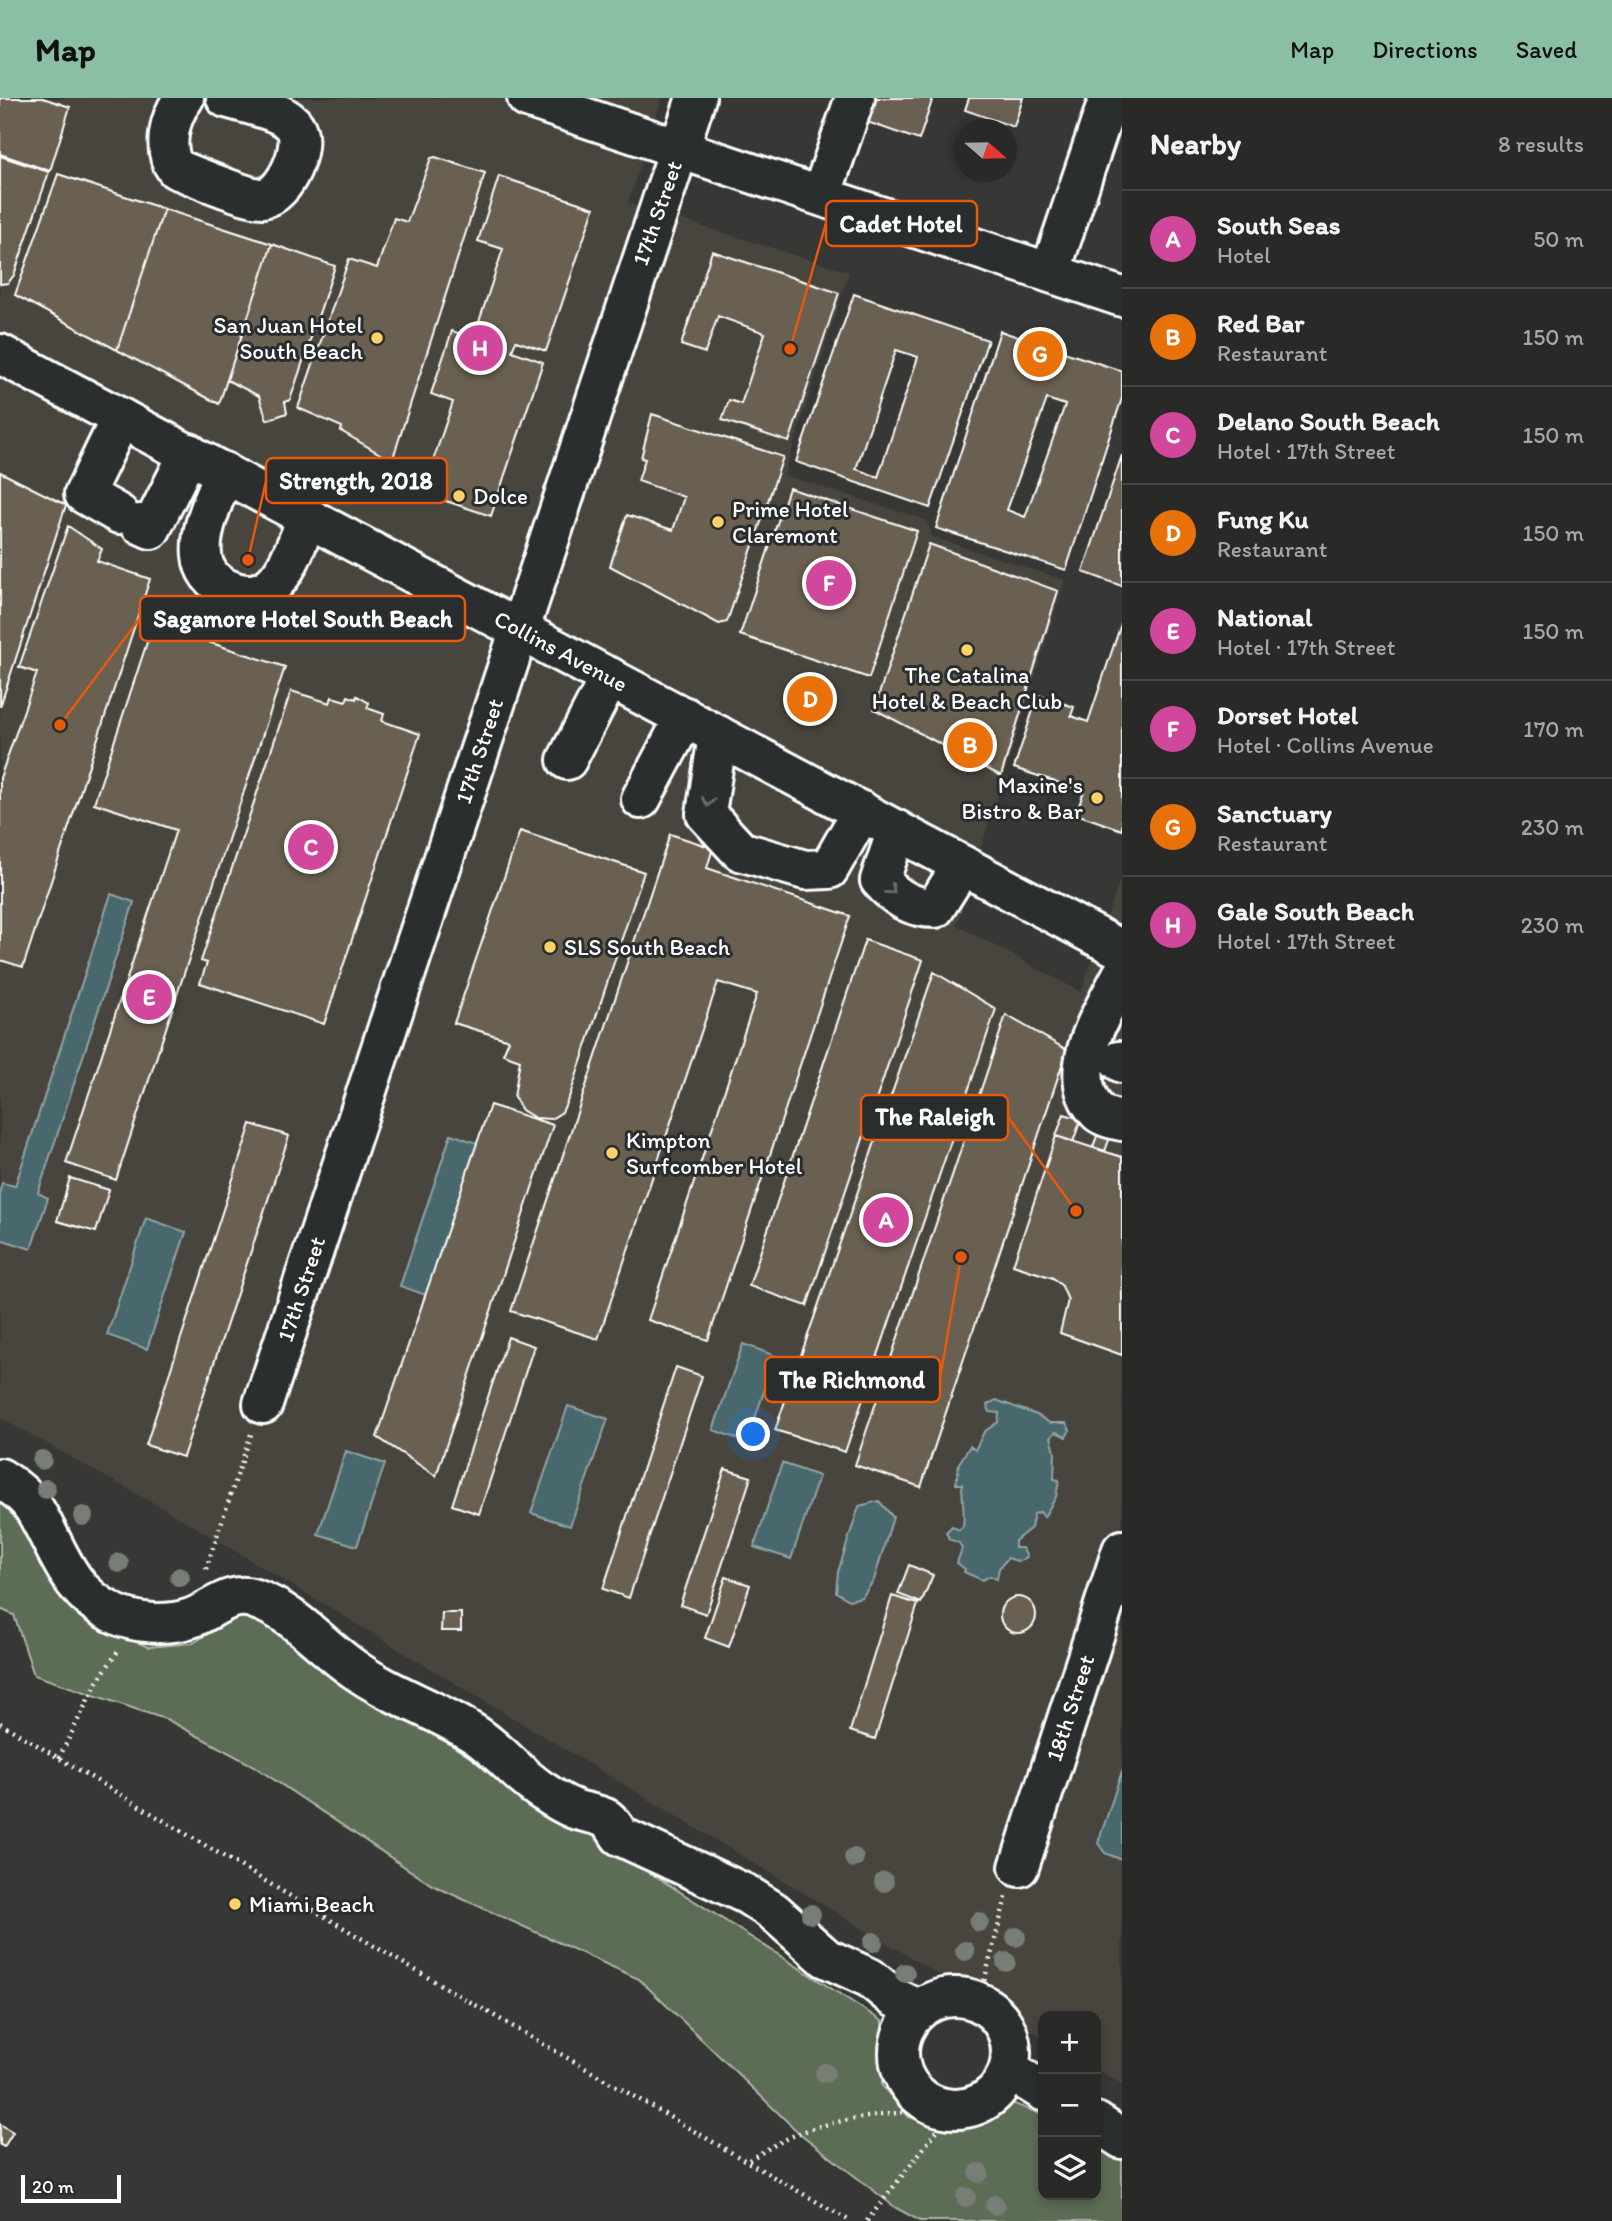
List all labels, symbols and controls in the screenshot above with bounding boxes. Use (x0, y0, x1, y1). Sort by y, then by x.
text: Map (35, 30, 96, 69)
text: Map (1290, 35, 1334, 64)
text: Directions (1372, 35, 1478, 64)
text: Saved (1516, 35, 1577, 64)
north arrow (954, 119, 1017, 182)
text: Nearby (1150, 125, 1241, 162)
text: 8 results (1498, 130, 1584, 158)
street label: 17th Street (626, 157, 688, 269)
callout: Cadet Hotel (826, 201, 977, 246)
text: Cadet Hotel (839, 209, 963, 238)
text: South Seas (1217, 209, 1340, 241)
text: A (1166, 225, 1180, 253)
text: 50 m (1533, 225, 1584, 253)
text: Hotel (1217, 241, 1271, 269)
text: Red Bar (1217, 307, 1304, 339)
place label: San Juan Hotel South Beach (214, 311, 364, 365)
pin: H (457, 322, 503, 374)
text: B (1166, 323, 1180, 351)
text: 150 m (1523, 323, 1584, 351)
pin: G (1017, 328, 1063, 380)
marker: San Juan Hotel South Beach (369, 330, 385, 346)
text: Restaurant (1217, 339, 1327, 367)
text: Delano South Beach (1217, 405, 1440, 437)
text: C (1166, 421, 1180, 449)
text: 150 m (1523, 421, 1584, 449)
text: Hotel · 17th Street (1217, 437, 1395, 465)
callout: Strength, 2018 (266, 458, 447, 503)
text: Strength, 2018 (279, 466, 433, 496)
place label: Dolce (473, 482, 528, 510)
marker: Dolce (451, 488, 467, 504)
place label: Prime Hotel Claremont (732, 495, 849, 549)
text: Fung Ku (1217, 503, 1309, 535)
marker: Prime Hotel Claremont (710, 514, 726, 530)
text: D (1165, 519, 1181, 547)
text: 150 m (1523, 519, 1584, 547)
text: Restaurant (1217, 535, 1327, 563)
pin: F (806, 557, 852, 609)
callout: Sagamore Hotel South Beach (140, 596, 465, 641)
text: National (1217, 601, 1312, 633)
text: Sagamore Hotel South Beach (153, 604, 453, 634)
street label: Collins Avenue (490, 604, 632, 698)
text: E (1167, 617, 1179, 645)
text: 150 m (1523, 617, 1584, 645)
text: Hotel · 17th Street (1217, 633, 1395, 661)
marker: The Catalina Hotel & Beach Club (959, 642, 975, 658)
place label: The Catalina Hotel & Beach Club (872, 661, 1062, 715)
pin: D (787, 673, 833, 725)
street label: 17th Street (449, 695, 509, 807)
text: Dorset Hotel (1217, 699, 1358, 731)
text: F (1167, 715, 1179, 743)
text: 170 m (1523, 715, 1584, 743)
pin: B (947, 719, 993, 771)
text: Hotel · Collins Avenue (1217, 731, 1434, 759)
place label: Maxine's Bistro & Bar (961, 771, 1083, 825)
marker: Maxine's Bistro & Bar (1089, 790, 1105, 806)
one-way arrow (700, 796, 715, 808)
text: Sanctuary (1217, 797, 1332, 829)
text: G (1165, 813, 1181, 841)
text: 230 m (1521, 813, 1584, 841)
pin: C (288, 821, 334, 873)
text: Restaurant (1217, 829, 1327, 857)
one-way arrow (883, 882, 896, 894)
text: Gale South Beach (1217, 895, 1414, 927)
text: H (1165, 911, 1181, 939)
text: 230 m (1521, 911, 1584, 939)
text: Hotel · 17th Street (1217, 927, 1395, 955)
place label: SLS South Beach (564, 933, 731, 961)
marker: SLS South Beach (542, 939, 558, 955)
pin: E (126, 971, 172, 1023)
callout: The Raleigh (861, 1095, 1008, 1140)
text: The Raleigh (874, 1102, 996, 1132)
place label: Kimpton Surfcomber Hotel (626, 1126, 803, 1180)
marker: Kimpton Surfcomber Hotel (604, 1145, 620, 1161)
pin: A (863, 1194, 909, 1246)
street label: 17th Street (271, 1233, 331, 1345)
callout: The Richmond (765, 1357, 940, 1402)
text: The Richmond (778, 1365, 926, 1394)
your location (736, 1417, 770, 1451)
street label: 18th Street (1040, 1651, 1100, 1765)
place label: Miami Beach (249, 1890, 374, 1918)
marker: Miami Beach (227, 1896, 243, 1912)
map controls (1038, 2011, 1101, 2200)
button: + (1038, 2011, 1101, 2074)
button: − (1038, 2074, 1101, 2137)
button: layers (1038, 2137, 1101, 2200)
scale bar (21, 2172, 121, 2204)
text: 20 m (32, 2175, 74, 2198)

